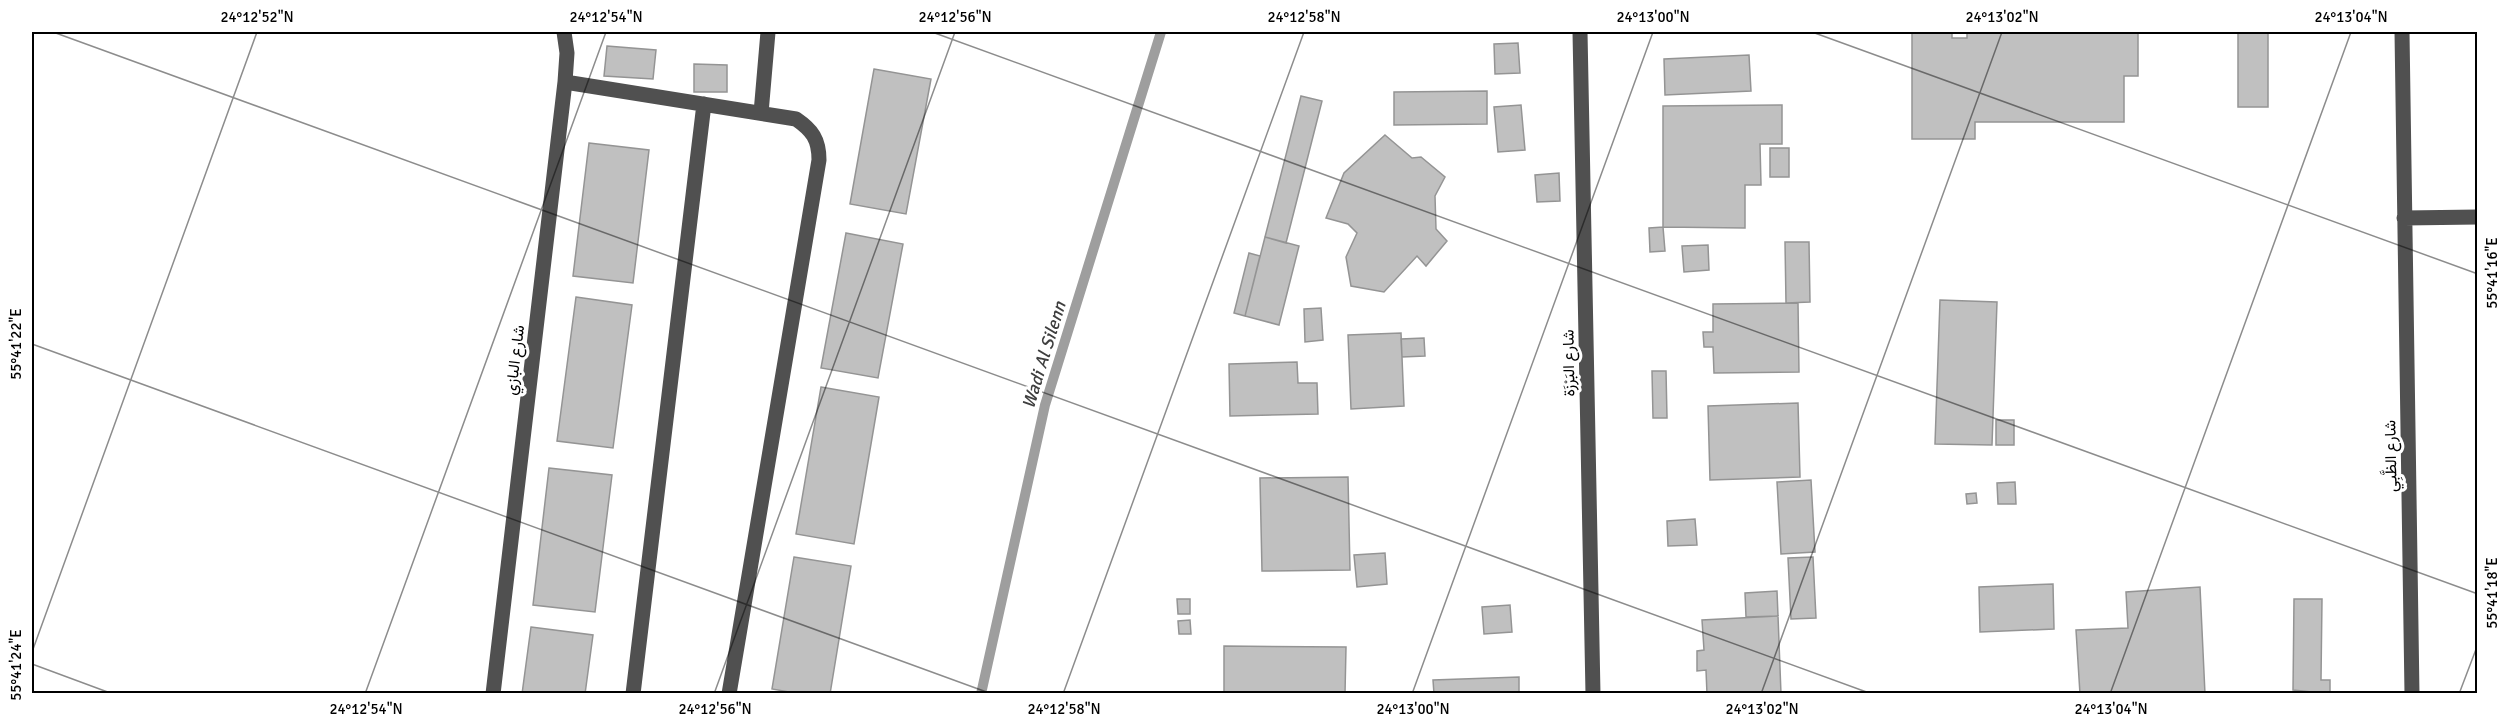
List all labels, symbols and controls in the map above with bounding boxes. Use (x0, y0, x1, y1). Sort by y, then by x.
text: 24°12'52"N (220, 8, 294, 26)
text: 24°12'54"N (569, 8, 643, 26)
text: 24°12'56"N (918, 8, 992, 26)
text: 24°12'58"N (1267, 8, 1341, 26)
text: 24°13'00"N (1616, 8, 1690, 26)
text: 24°13'02"N (1965, 8, 2039, 26)
text: 24°13'04"N (2314, 8, 2388, 26)
text: 55°41'16"E (2483, 237, 2501, 309)
water label: Wadi Al Silenn (1017, 298, 1071, 411)
text: 55°41'22"E (7, 308, 25, 380)
street label: شارع البازي (501, 324, 532, 397)
street label: شارع البَرْزَة (1558, 329, 1581, 397)
street label: شارع الظَّبِي (2378, 420, 2405, 492)
text: 55°41'18"E (2483, 557, 2501, 629)
text: 55°41'24"E (7, 629, 25, 701)
text: 24°12'54"N (329, 700, 403, 718)
text: 24°12'56"N (678, 700, 752, 718)
text: 24°12'58"N (1027, 700, 1101, 718)
text: 24°13'00"N (1376, 700, 1450, 718)
text: 24°13'02"N (1725, 700, 1799, 718)
text: 24°13'04"N (2074, 700, 2148, 718)

